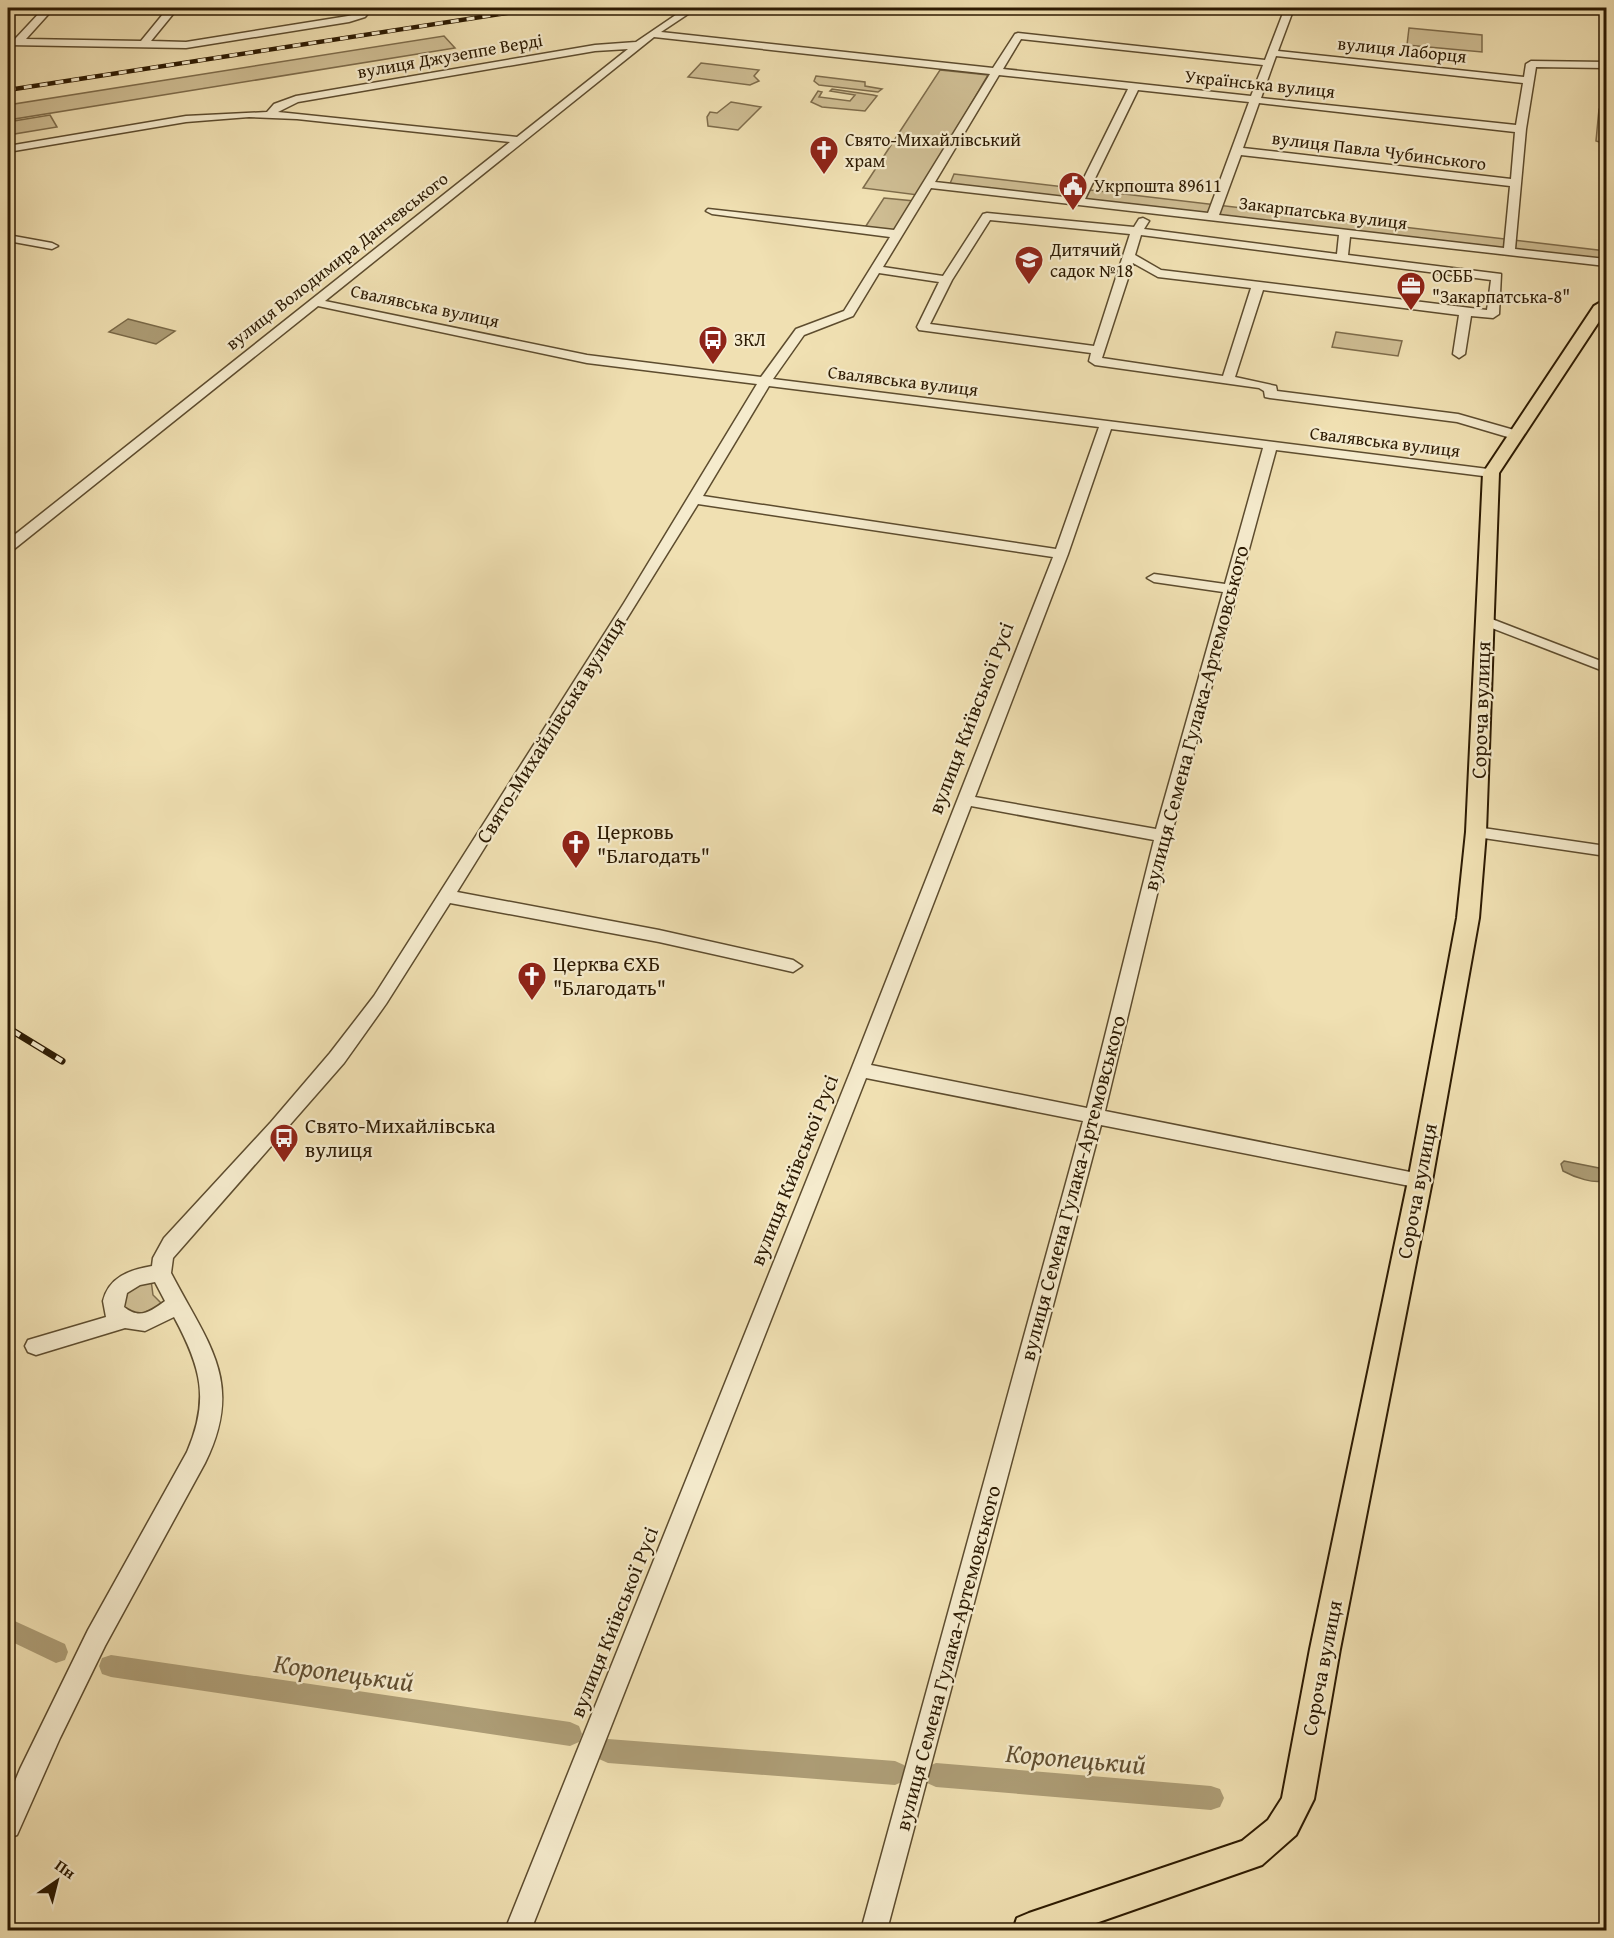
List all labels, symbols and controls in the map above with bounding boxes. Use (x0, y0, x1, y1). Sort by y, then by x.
street label: вулиця Джузеппе Верді (355, 26, 545, 85)
street label: вулиця Лаборця (1336, 29, 1468, 70)
street label: Українська вулиця (1184, 62, 1337, 105)
street label: вулиця Павла Чубинського (1270, 124, 1488, 177)
place label: Свято-Михайлівський храм (845, 126, 1021, 174)
church icon: Свято-Михайлівський храм (808, 134, 840, 176)
street label: вулиця Володимира Данчевського (220, 165, 454, 356)
public building icon: Укрпошта 89611 (1057, 170, 1089, 212)
place label: Укрпошта 89611 (1094, 172, 1222, 199)
street label: Закарпатська вулиця (1237, 189, 1409, 236)
place label: Дитячий садок №18 (1049, 236, 1133, 284)
school or university icon: Дитячий садок №18 (1013, 244, 1045, 286)
place label: ОСББ "Закарпатська-8" (1432, 262, 1570, 310)
office icon: ОСББ "Закарпатська-8" (1395, 270, 1427, 312)
street label: Свалявська вулиця (348, 277, 502, 334)
bus stop icon: ЗКЛ (697, 324, 729, 366)
place label: ЗКЛ (734, 326, 766, 353)
street label: Свалявська вулиця (826, 358, 980, 403)
street label: Свалявська вулиця (1308, 419, 1462, 464)
street label: вулиця Семена Гулака-Артемовського (1134, 542, 1257, 894)
street label: Свято-Михайлівська вулиця (468, 610, 633, 849)
street label: вулиця Київської Русі (920, 617, 1021, 818)
street label: Сороча вулиця (1463, 640, 1498, 779)
place label: Церковь "Благодать" (597, 816, 710, 871)
church icon: Церковь "Благодать" (560, 828, 592, 870)
place label: Церква ЄХБ "Благодать" (553, 948, 666, 1003)
church icon: Церква ЄХБ "Благодать" (516, 960, 548, 1002)
street label: вулиця Семена Гулака-Артемовського (1011, 1012, 1134, 1364)
street label: вулиця Київської Русі (741, 1070, 846, 1270)
place label: Свято-Михайлівська вулиця (305, 1110, 495, 1165)
street label: Сороча вулиця (1388, 1120, 1445, 1261)
bus stop icon: Свято-Михайлівська вулиця (268, 1122, 300, 1164)
street label: вулиця Семена Гулака-Артемовського (886, 1482, 1009, 1834)
street label: вулиця Київської Русі (561, 1522, 666, 1722)
street label: Сороча вулиця (1293, 1597, 1350, 1738)
water label: Коропецький (271, 1642, 417, 1702)
water label: Коропецький (1004, 1732, 1148, 1784)
north arrow (27, 1851, 87, 1911)
text: Пн (50, 1853, 81, 1885)

